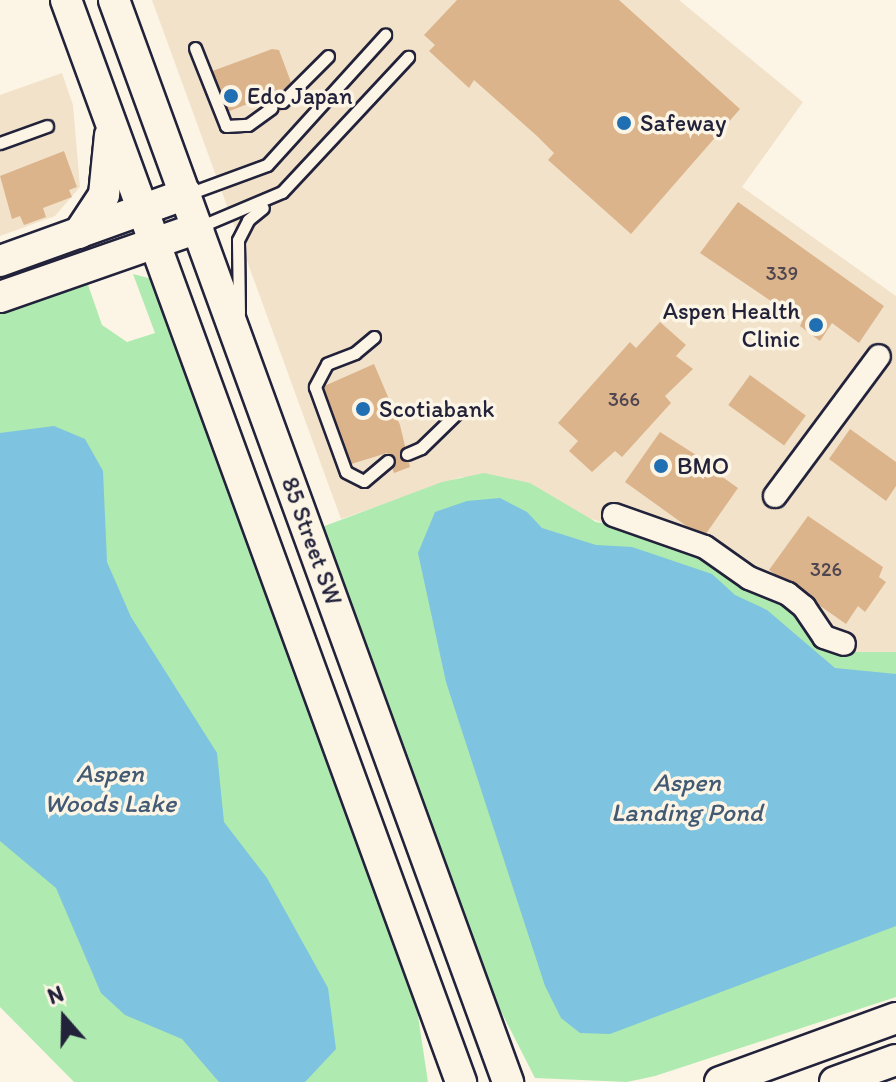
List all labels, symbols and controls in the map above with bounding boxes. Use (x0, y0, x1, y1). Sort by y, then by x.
place label: Edo Japan (247, 82, 352, 110)
marker: Edo Japan (222, 87, 240, 105)
place label: Safeway (640, 109, 726, 137)
marker: Safeway (615, 114, 633, 132)
house number: 339 (766, 261, 798, 285)
place label: Aspen Health Clinic (663, 297, 800, 353)
marker: Aspen Health Clinic (807, 316, 825, 334)
house number: 366 (608, 387, 640, 411)
place label: Scotiabank (379, 395, 494, 423)
marker: Scotiabank (354, 400, 372, 418)
place label: BMO (677, 452, 729, 480)
marker: BMO (652, 457, 670, 475)
street label: 85 Street SW (276, 473, 348, 609)
house number: 326 (810, 557, 842, 581)
water label: Aspen Woods Lake (44, 758, 176, 820)
water label: Aspen Landing Pond (611, 767, 763, 828)
north arrow (24, 978, 104, 1058)
text: N (44, 980, 67, 1010)

